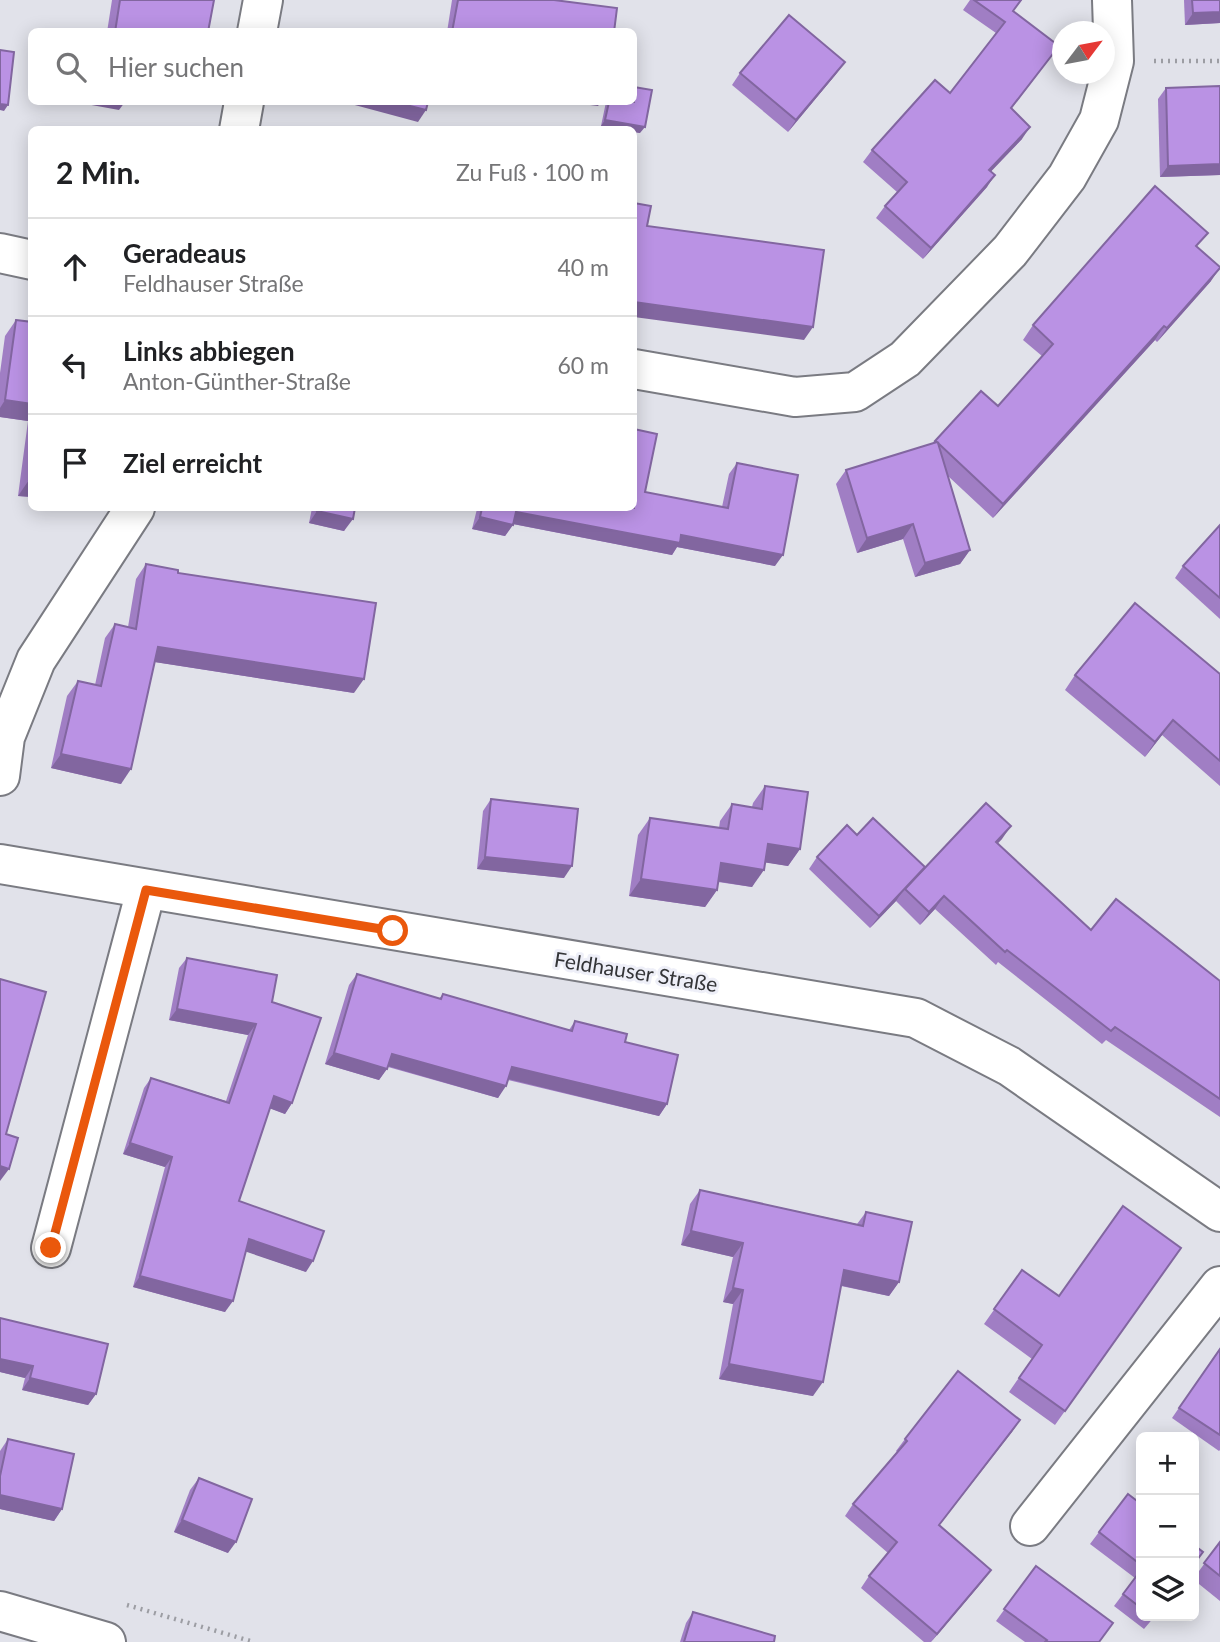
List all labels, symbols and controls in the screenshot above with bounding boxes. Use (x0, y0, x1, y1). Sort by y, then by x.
north arrow (1052, 21, 1115, 84)
search box (28, 28, 637, 105)
icon: search (52, 48, 90, 86)
text: Hier suchen (108, 51, 244, 83)
text: 2 Min. (56, 154, 141, 190)
text: Zu Fuß · 100 m (456, 158, 609, 186)
text: Geradeaus (123, 237, 246, 269)
icon: ahead (56, 248, 94, 286)
text: 40 m (558, 253, 609, 281)
text: Feldhauser Straße (123, 269, 304, 297)
text: Links abbiegen (123, 335, 295, 367)
icon: left (56, 346, 94, 384)
text: 60 m (558, 351, 609, 379)
text: Anton-Günther-Straße (123, 367, 351, 395)
icon: arrive (56, 444, 94, 482)
text: Ziel erreicht (123, 447, 262, 479)
route start (377, 915, 408, 946)
street label: Feldhauser Straße (553, 946, 719, 996)
route end (35, 1232, 66, 1263)
map controls (1136, 1432, 1199, 1621)
button: + (1136, 1432, 1199, 1495)
button: − (1136, 1495, 1199, 1558)
button: layers (1136, 1558, 1199, 1621)

